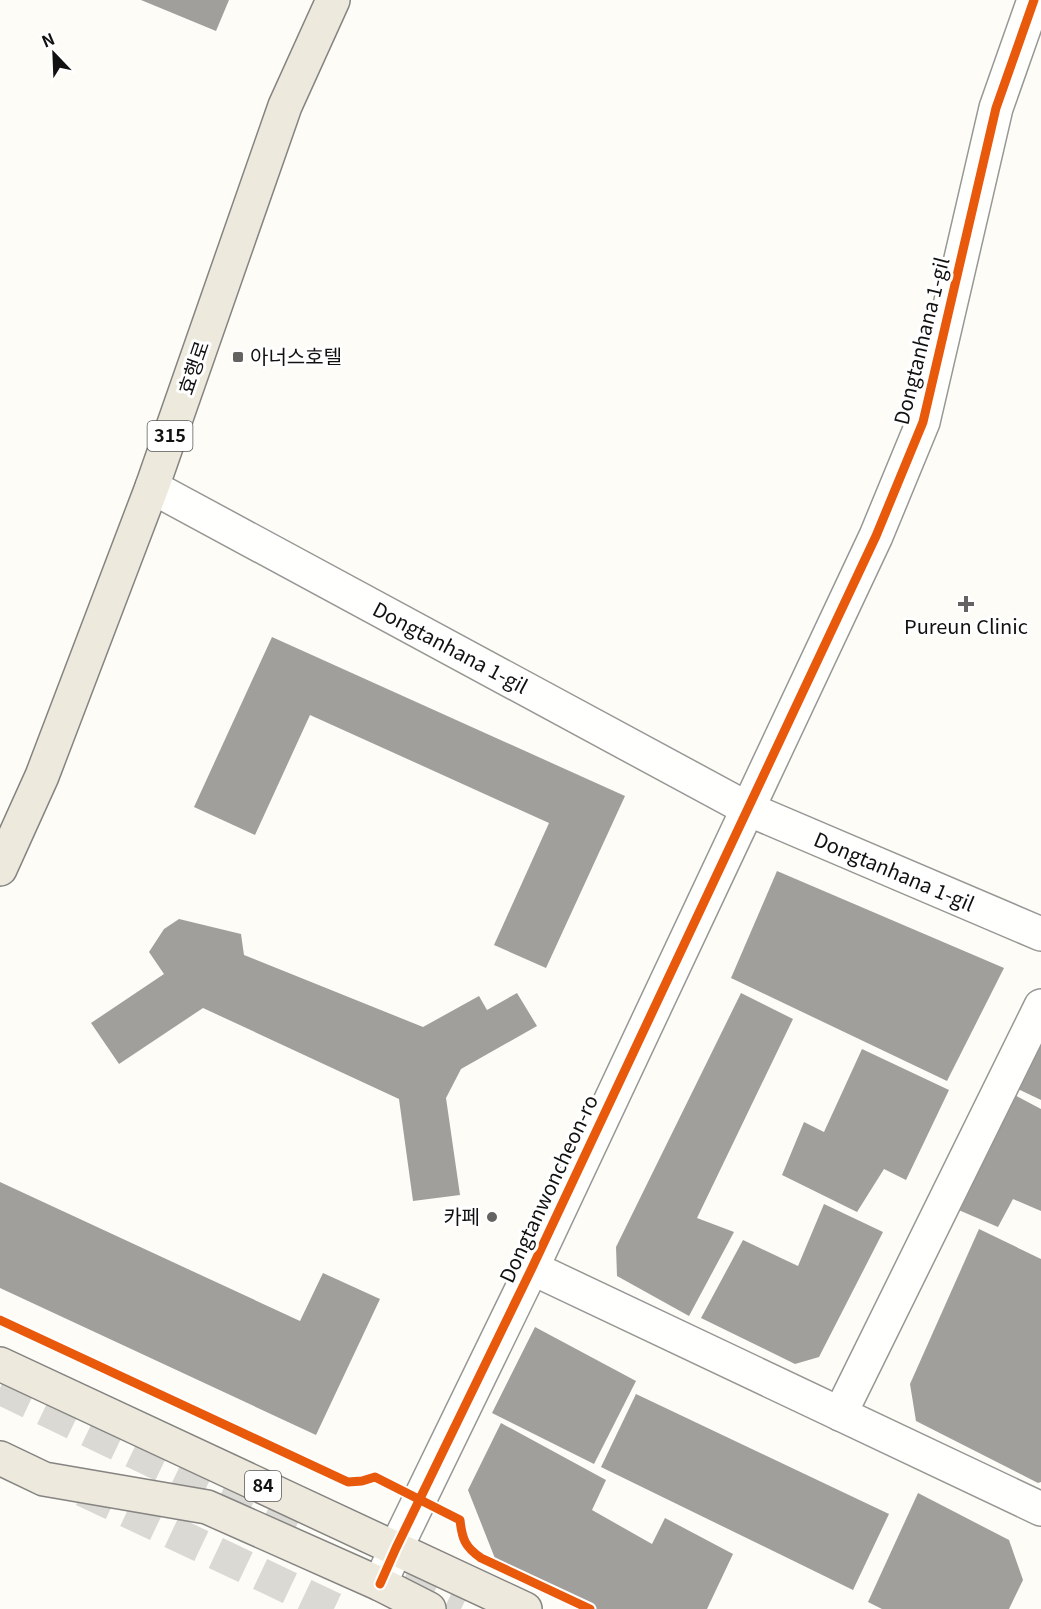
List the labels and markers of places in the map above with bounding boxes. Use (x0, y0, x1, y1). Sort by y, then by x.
place label: 아너스호텔 (250, 341, 342, 370)
marker: 아너스호텔 (231, 350, 245, 364)
marker: Pureun Clinic (957, 595, 975, 613)
place label: Pureun Clinic (904, 611, 1028, 640)
place label: 카페 (443, 1201, 480, 1230)
marker: 카페 (485, 1210, 499, 1224)

